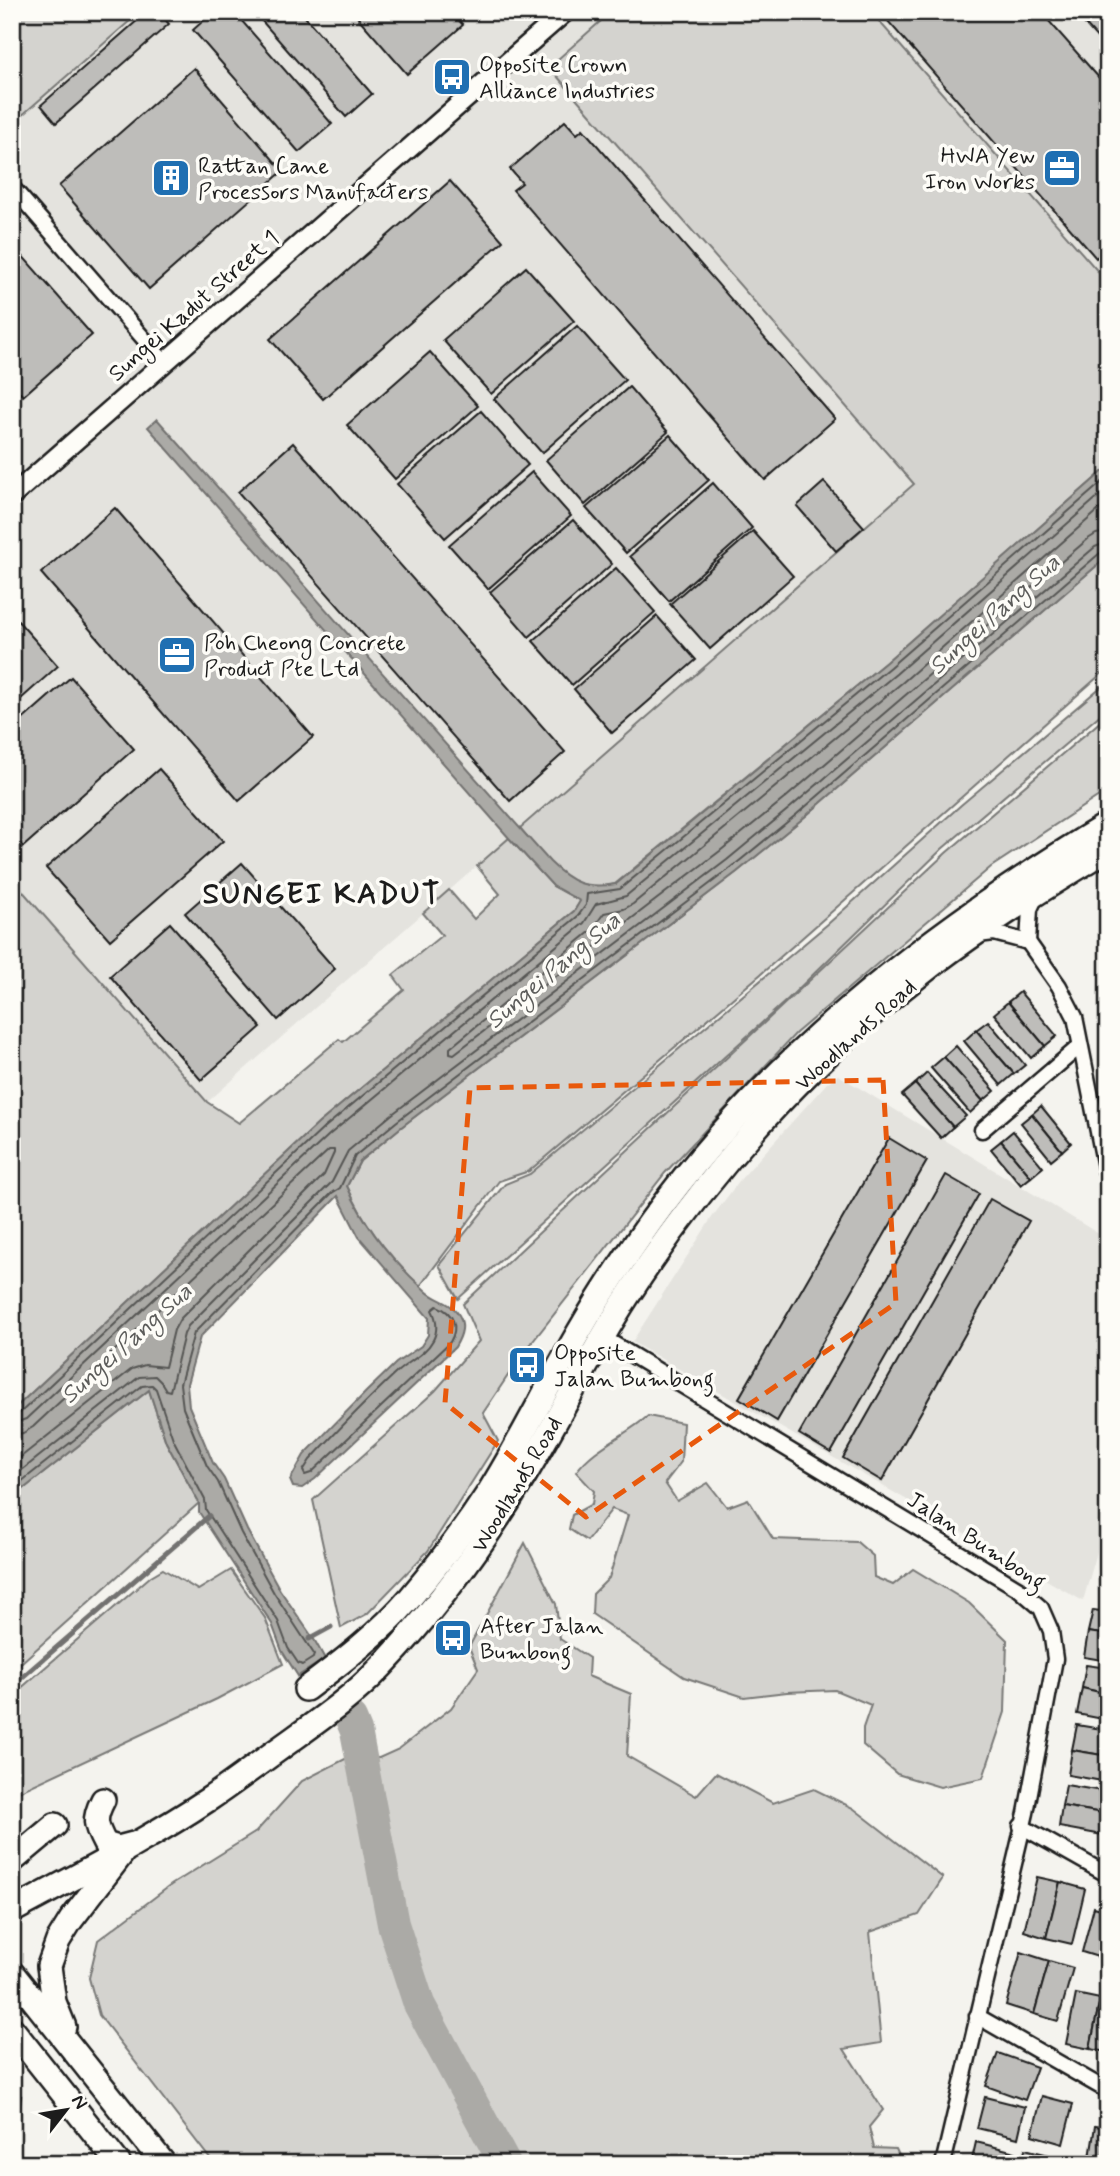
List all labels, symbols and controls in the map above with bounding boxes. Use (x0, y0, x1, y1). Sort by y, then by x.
place label: Opposite Crown Alliance Industries (479, 51, 655, 107)
bus stop icon: Opposite Crown Alliance Industries (431, 56, 473, 98)
place label: HWA Yew Iron Works (925, 142, 1035, 198)
office icon: HWA Yew Iron Works (1041, 147, 1083, 189)
place label: Rattan Cane Processors Manufacters (198, 152, 428, 208)
building icon: Rattan Cane Processors Manufacters (150, 157, 192, 199)
street label: Sungei Kadut Street 1 (103, 224, 287, 390)
water label: Sungei Pang Sua (923, 548, 1069, 684)
place label: Poh Cheong Concrete Product Pte Ltd (204, 629, 406, 685)
office icon: Poh Cheong Concrete Product Pte Ltd (156, 634, 198, 676)
district label: SUNGEI KADUT (202, 875, 442, 914)
water label: Sungei Pang Sua (480, 906, 629, 1038)
street label: Woodlands Road (789, 973, 924, 1098)
water label: Sungei Pang Sua (55, 1277, 201, 1413)
place label: Opposite Jalan Bumbong (554, 1339, 714, 1397)
bus stop icon: Opposite Jalan Bumbong (506, 1344, 548, 1386)
street label: Woodlands Road (465, 1411, 570, 1559)
street label: Jalan Bumbong (900, 1486, 1051, 1600)
place label: After Jalan Bumbong (480, 1612, 604, 1670)
bus stop icon: After Jalan Bumbong (432, 1617, 474, 1659)
north arrow (32, 2074, 102, 2144)
text: N (65, 2090, 93, 2114)

